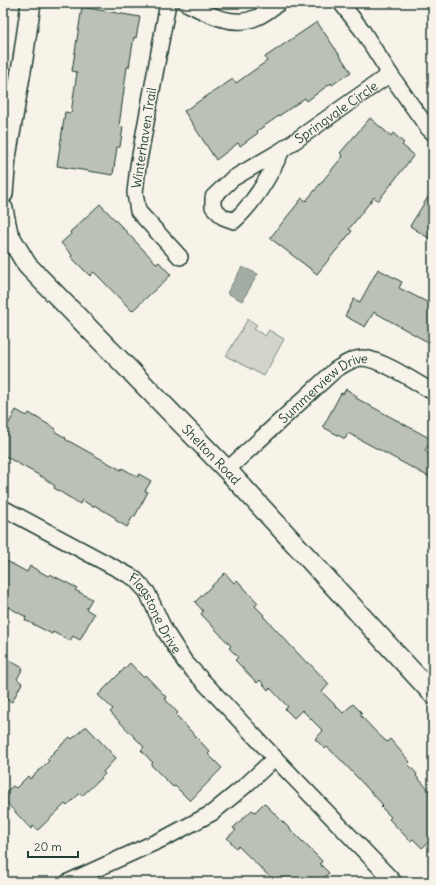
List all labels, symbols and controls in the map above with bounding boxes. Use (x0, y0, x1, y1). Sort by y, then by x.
street label: Springvale Circle (291, 77, 381, 147)
street label: Winterhaven Trail (128, 86, 160, 190)
street label: Summerview Drive (275, 349, 369, 427)
street label: Shelton Road (178, 420, 245, 488)
street label: Flagstone Drive (126, 569, 186, 657)
scale bar (28, 833, 78, 859)
text: 20 m (34, 839, 62, 854)

